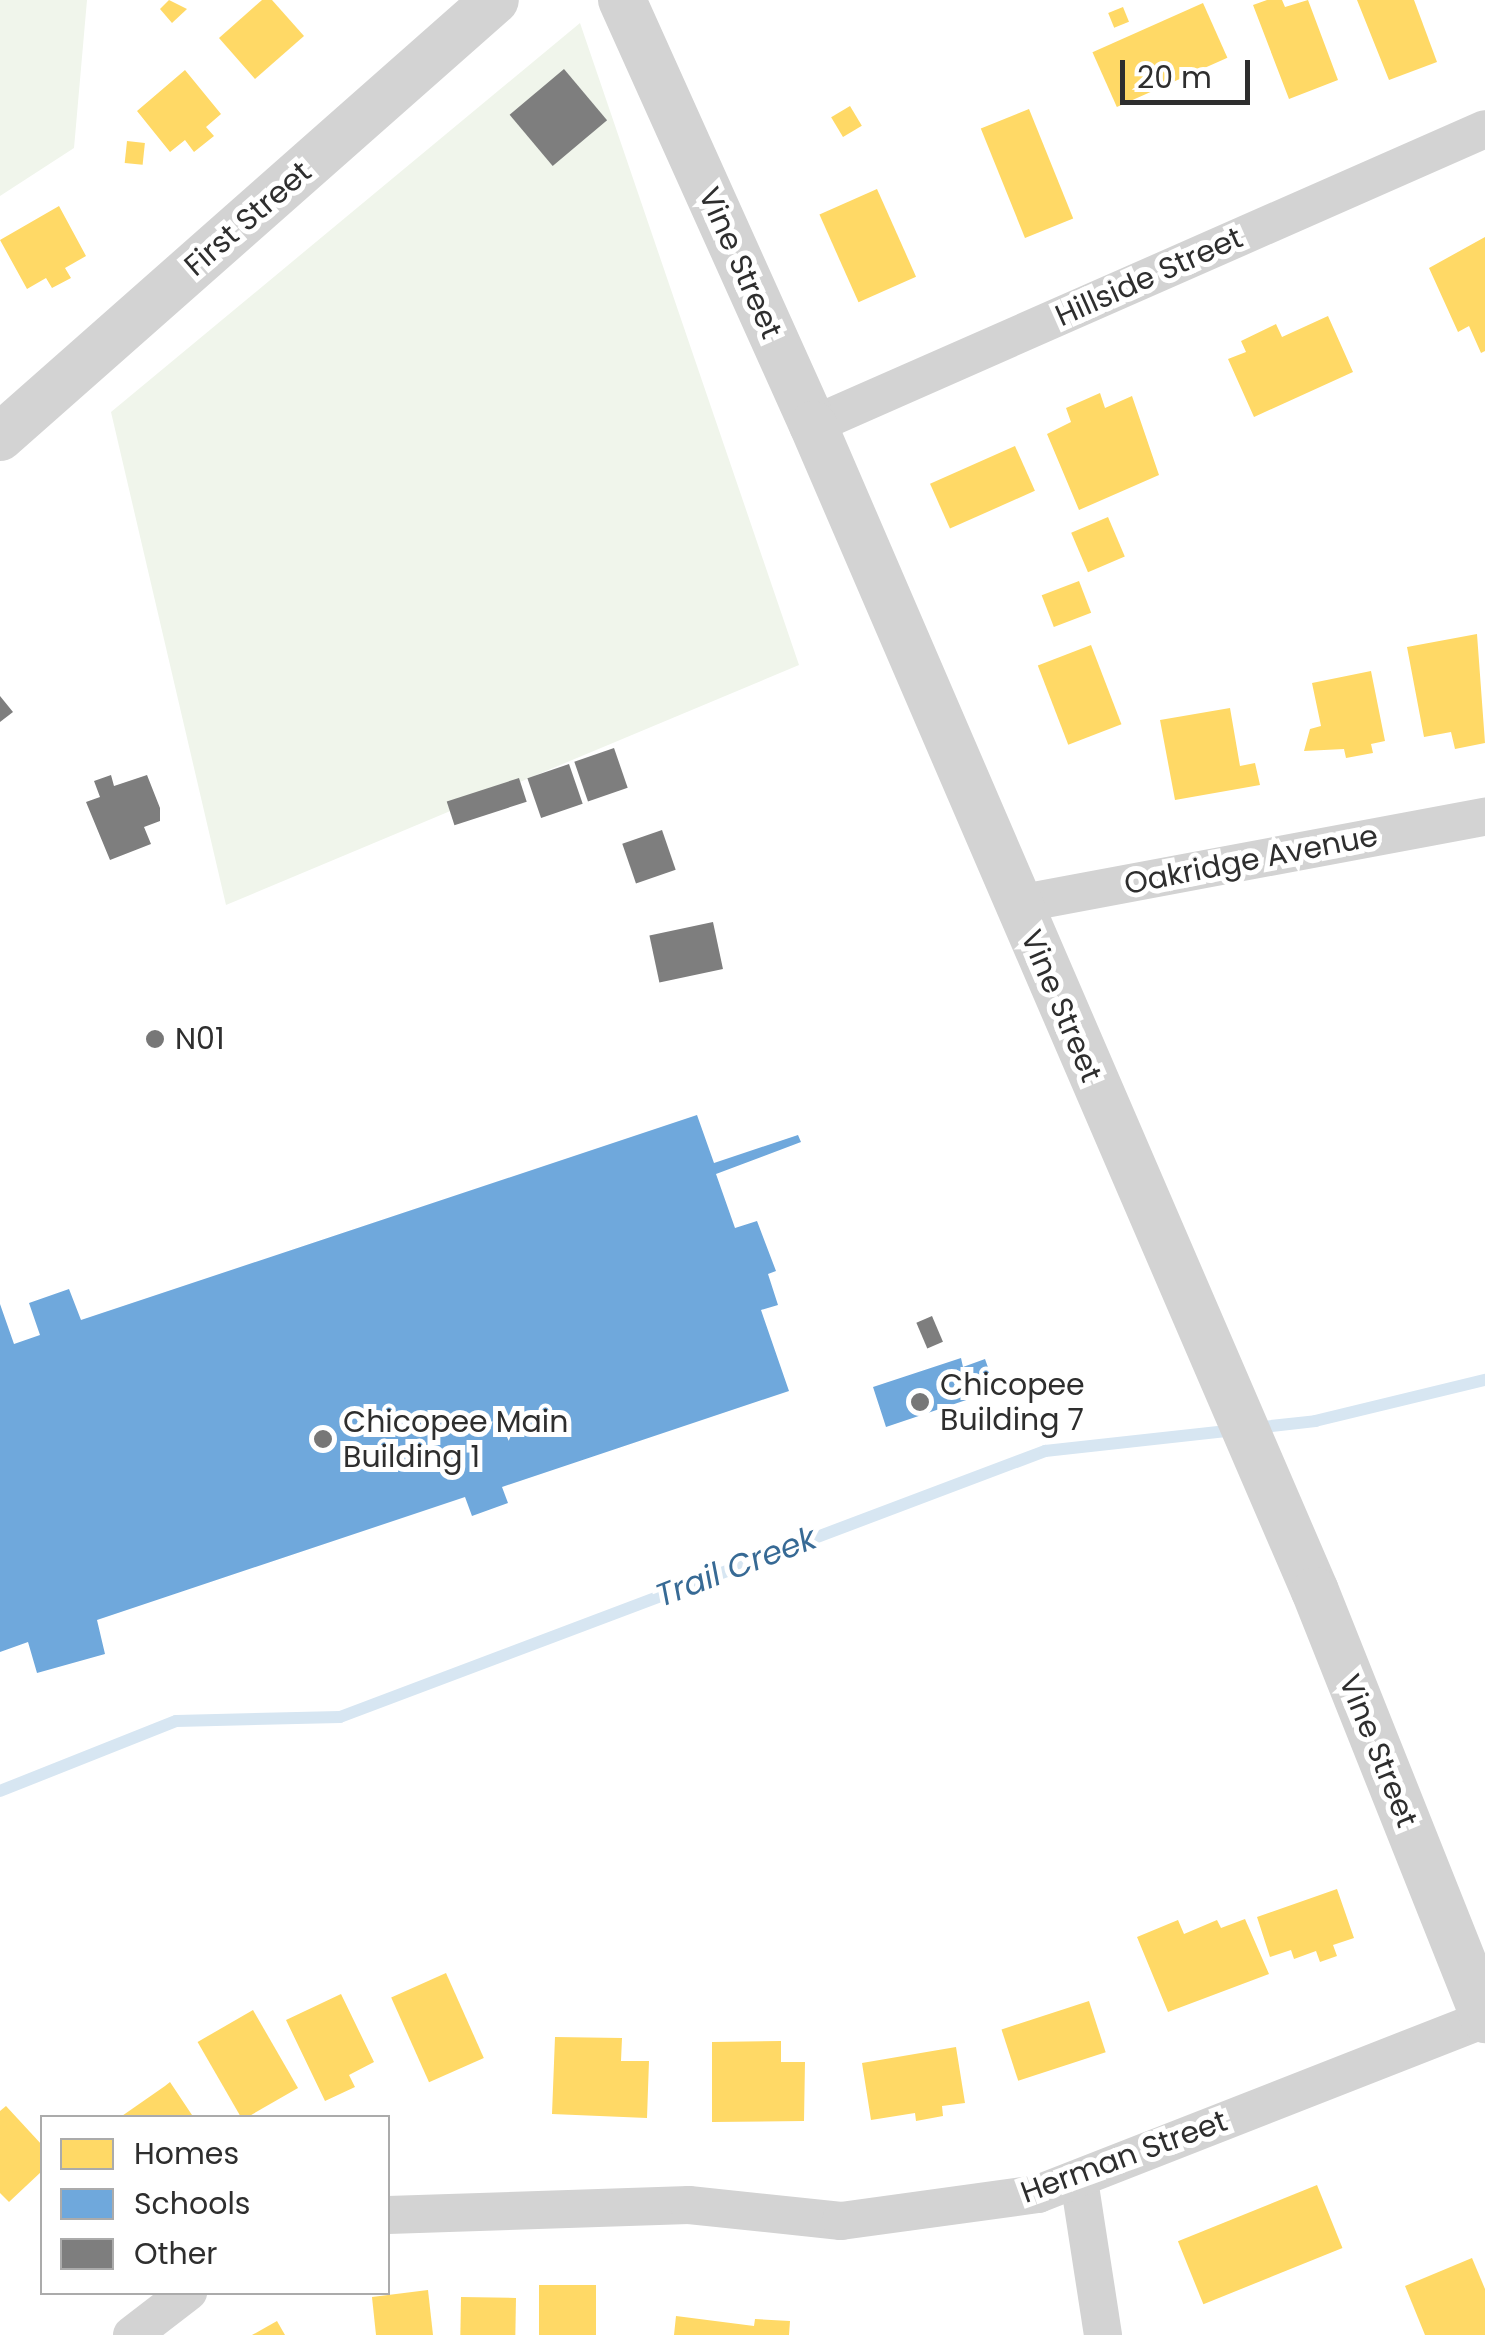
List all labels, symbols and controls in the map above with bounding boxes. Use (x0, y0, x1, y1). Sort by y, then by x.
scale bar (1125, 40, 1255, 102)
text: 20 m (1137, 56, 1212, 99)
street label: First Street (177, 154, 319, 284)
street label: Vine Street (691, 182, 789, 344)
street label: Hillside Street (1050, 220, 1248, 334)
street label: Oakridge Avenue (1121, 818, 1381, 902)
street label: Vine Street (1013, 925, 1109, 1087)
place label: N01 (175, 1021, 225, 1057)
marker: N01 (144, 1028, 166, 1050)
place label: Chicopee Building 7 (940, 1367, 1085, 1438)
marker: Chicopee Building 7 (909, 1391, 931, 1413)
place label: Chicopee Main Building 1 (343, 1404, 568, 1474)
marker: Chicopee Main Building 1 (312, 1428, 334, 1450)
water label: Trail Creek (650, 1519, 822, 1615)
street label: Vine Street (1331, 1669, 1425, 1833)
street label: Herman Street (1016, 2103, 1232, 2211)
legend (40, 2115, 390, 2295)
text: Homes (134, 2132, 239, 2175)
text: Schools (134, 2182, 250, 2225)
text: Other (134, 2232, 218, 2275)

